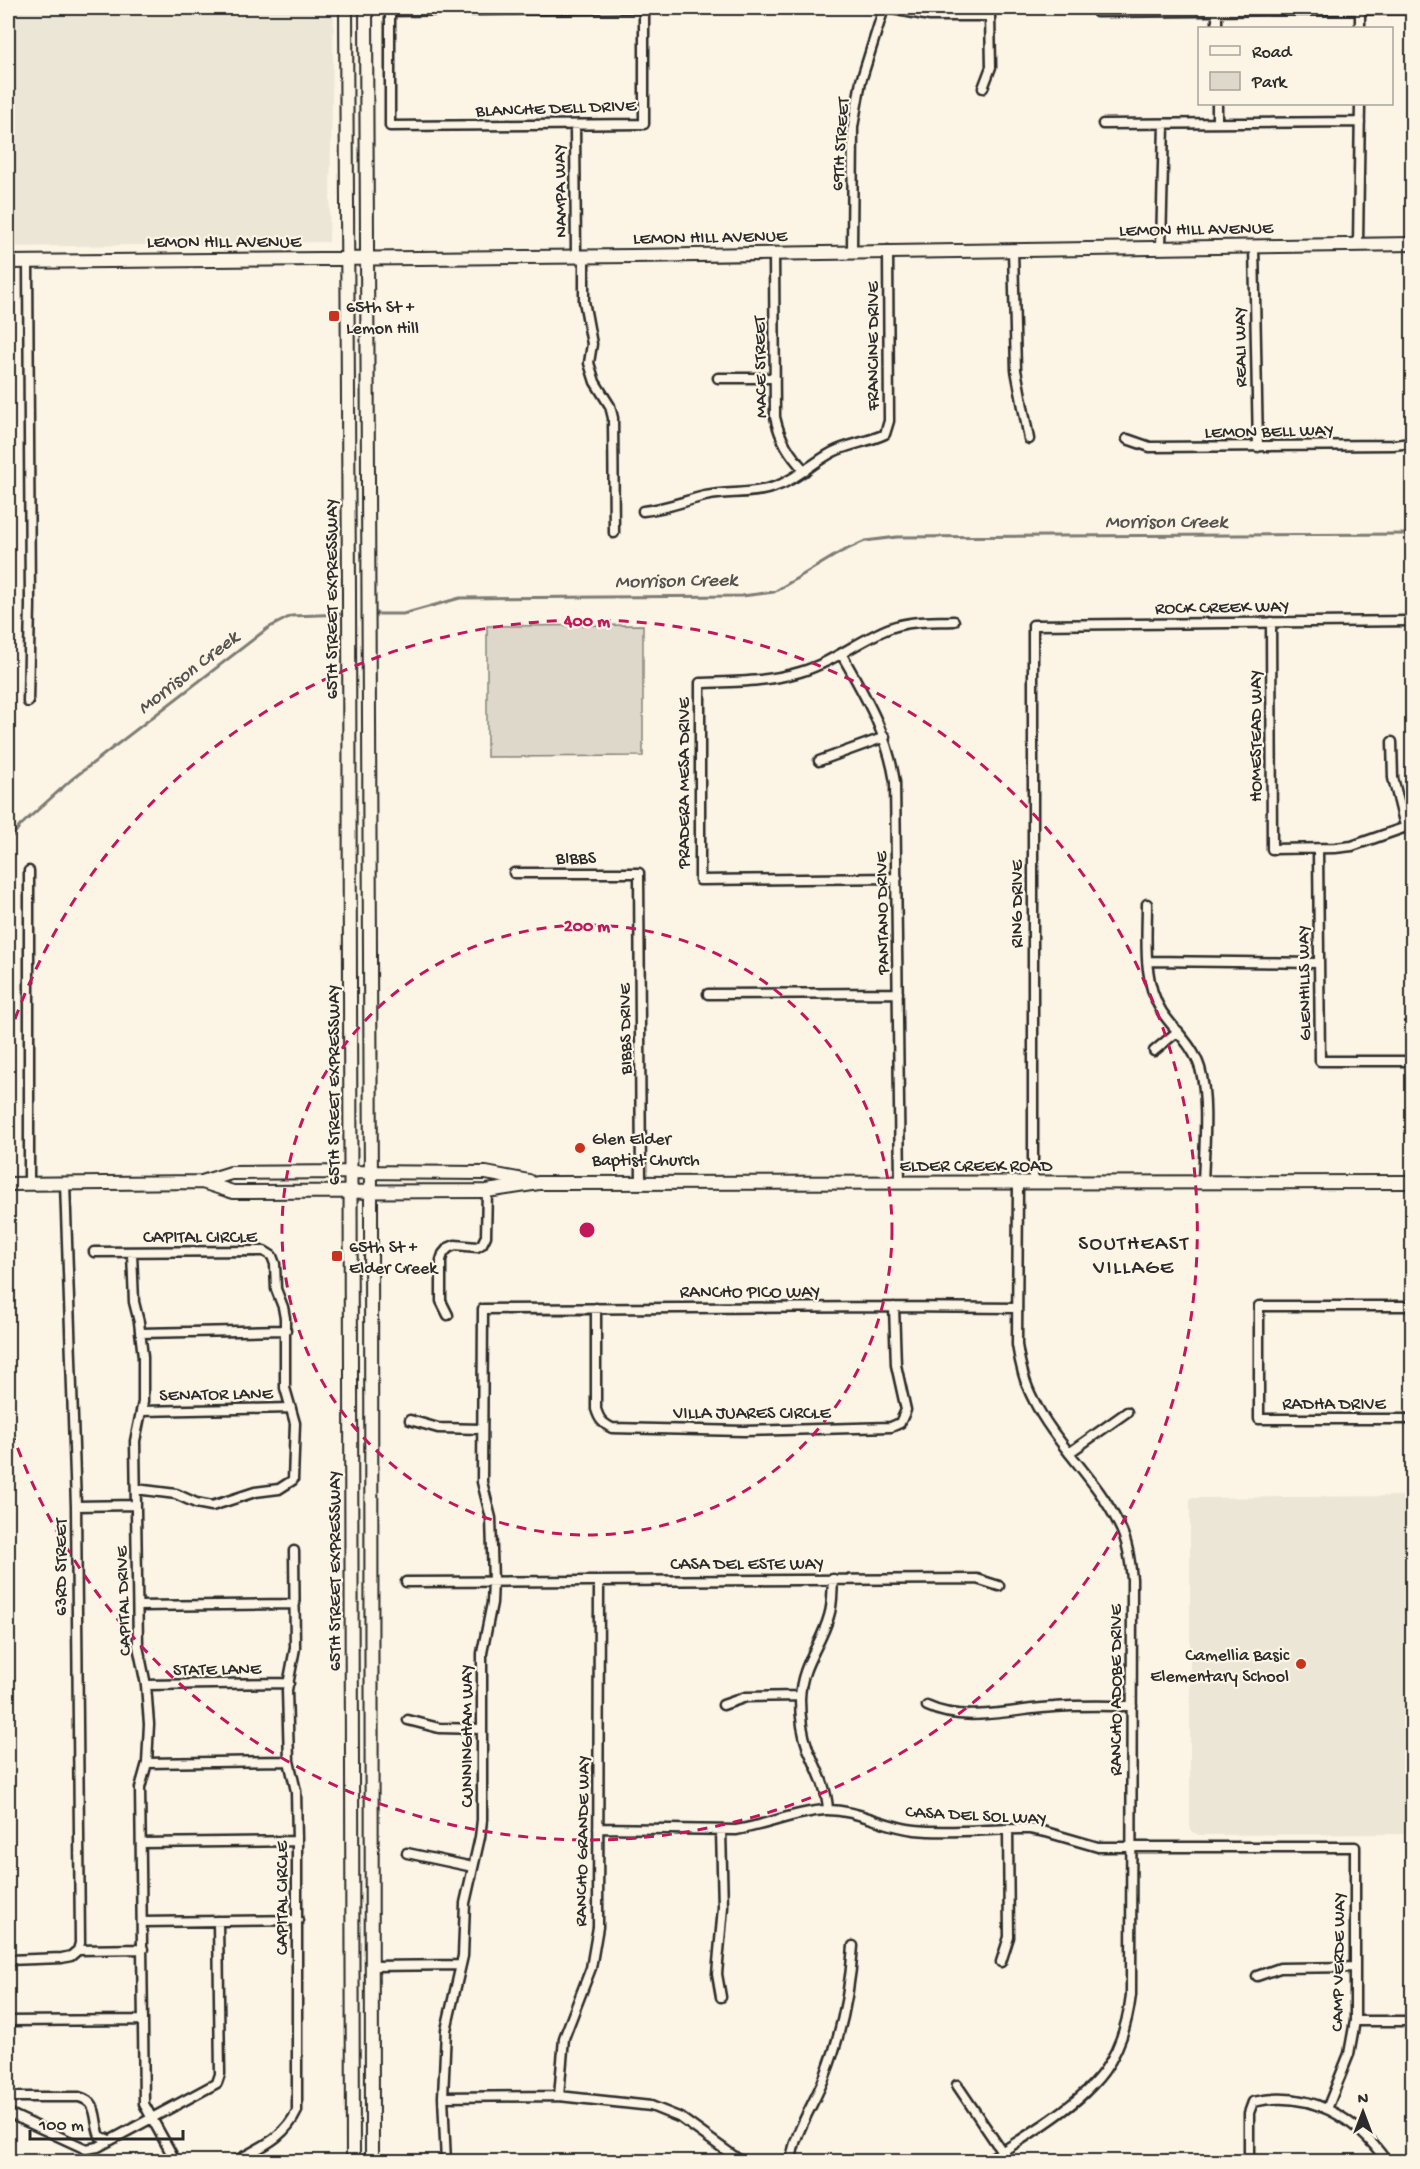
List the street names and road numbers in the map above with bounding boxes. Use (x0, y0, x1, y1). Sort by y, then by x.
street label: BLANCHE DELL DRIVE (474, 96, 638, 123)
street label: 69TH STREET (828, 96, 855, 192)
street label: NAMPA WAY (550, 144, 573, 238)
street label: LEMON HILL AVENUE (1119, 219, 1274, 242)
street label: LEMON HILL AVENUE (633, 227, 788, 250)
street label: LEMON HILL AVENUE (147, 233, 302, 254)
street label: FRANCINE DRIVE (864, 281, 885, 412)
street label: REALI WAY (1230, 306, 1253, 387)
street label: MACE STREET (750, 315, 773, 418)
street label: LEMON BELL WAY (1204, 421, 1334, 444)
street label: 65TH STREET EXPRESSWAY (323, 499, 344, 699)
street label: ROCK CREEK WAY (1155, 597, 1289, 620)
street label: HOMESTEAD WAY (1247, 670, 1268, 802)
street label: PRADERA MESA DRIVE (675, 697, 696, 869)
street label: BIBBS (555, 849, 597, 870)
street label: PANTANO DRIVE (872, 850, 895, 976)
street label: RING DRIVE (1008, 859, 1029, 948)
street label: GLENHILLS WAY (1294, 925, 1317, 1041)
street label: BIBBS DRIVE (615, 982, 638, 1076)
street label: 65TH STREET EXPRESSWAY (325, 985, 346, 1185)
street label: ELDER CREEK ROAD (900, 1157, 1053, 1178)
street label: CAPITAL CIRCLE (143, 1228, 258, 1249)
street label: RANCHO PICO WAY (680, 1283, 820, 1304)
street label: SENATOR LANE (159, 1384, 274, 1407)
street label: RADHA DRIVE (1282, 1395, 1387, 1416)
street label: VILLA JUARES CIRCLE (672, 1404, 831, 1425)
street label: 65TH STREET EXPRESSWAY (326, 1471, 347, 1671)
street label: 63RD STREET (52, 1517, 73, 1616)
street label: CAPITAL DRIVE (112, 1545, 137, 1656)
street label: CASA DEL ESTE WAY (670, 1555, 824, 1576)
street label: RANCHO ADOBE DRIVE (1107, 1603, 1128, 1776)
street label: STATE LANE (173, 1659, 262, 1682)
street label: CUNNINGHAM WAY (458, 1665, 479, 1808)
street label: RANCHO GRANDE WAY (572, 1755, 595, 1927)
street label: CASA DEL SOL WAY (905, 1802, 1047, 1831)
street label: CAPITAL CIRCLE (273, 1840, 294, 1955)
street label: CAMP VERDE WAY (1328, 1892, 1351, 2032)

